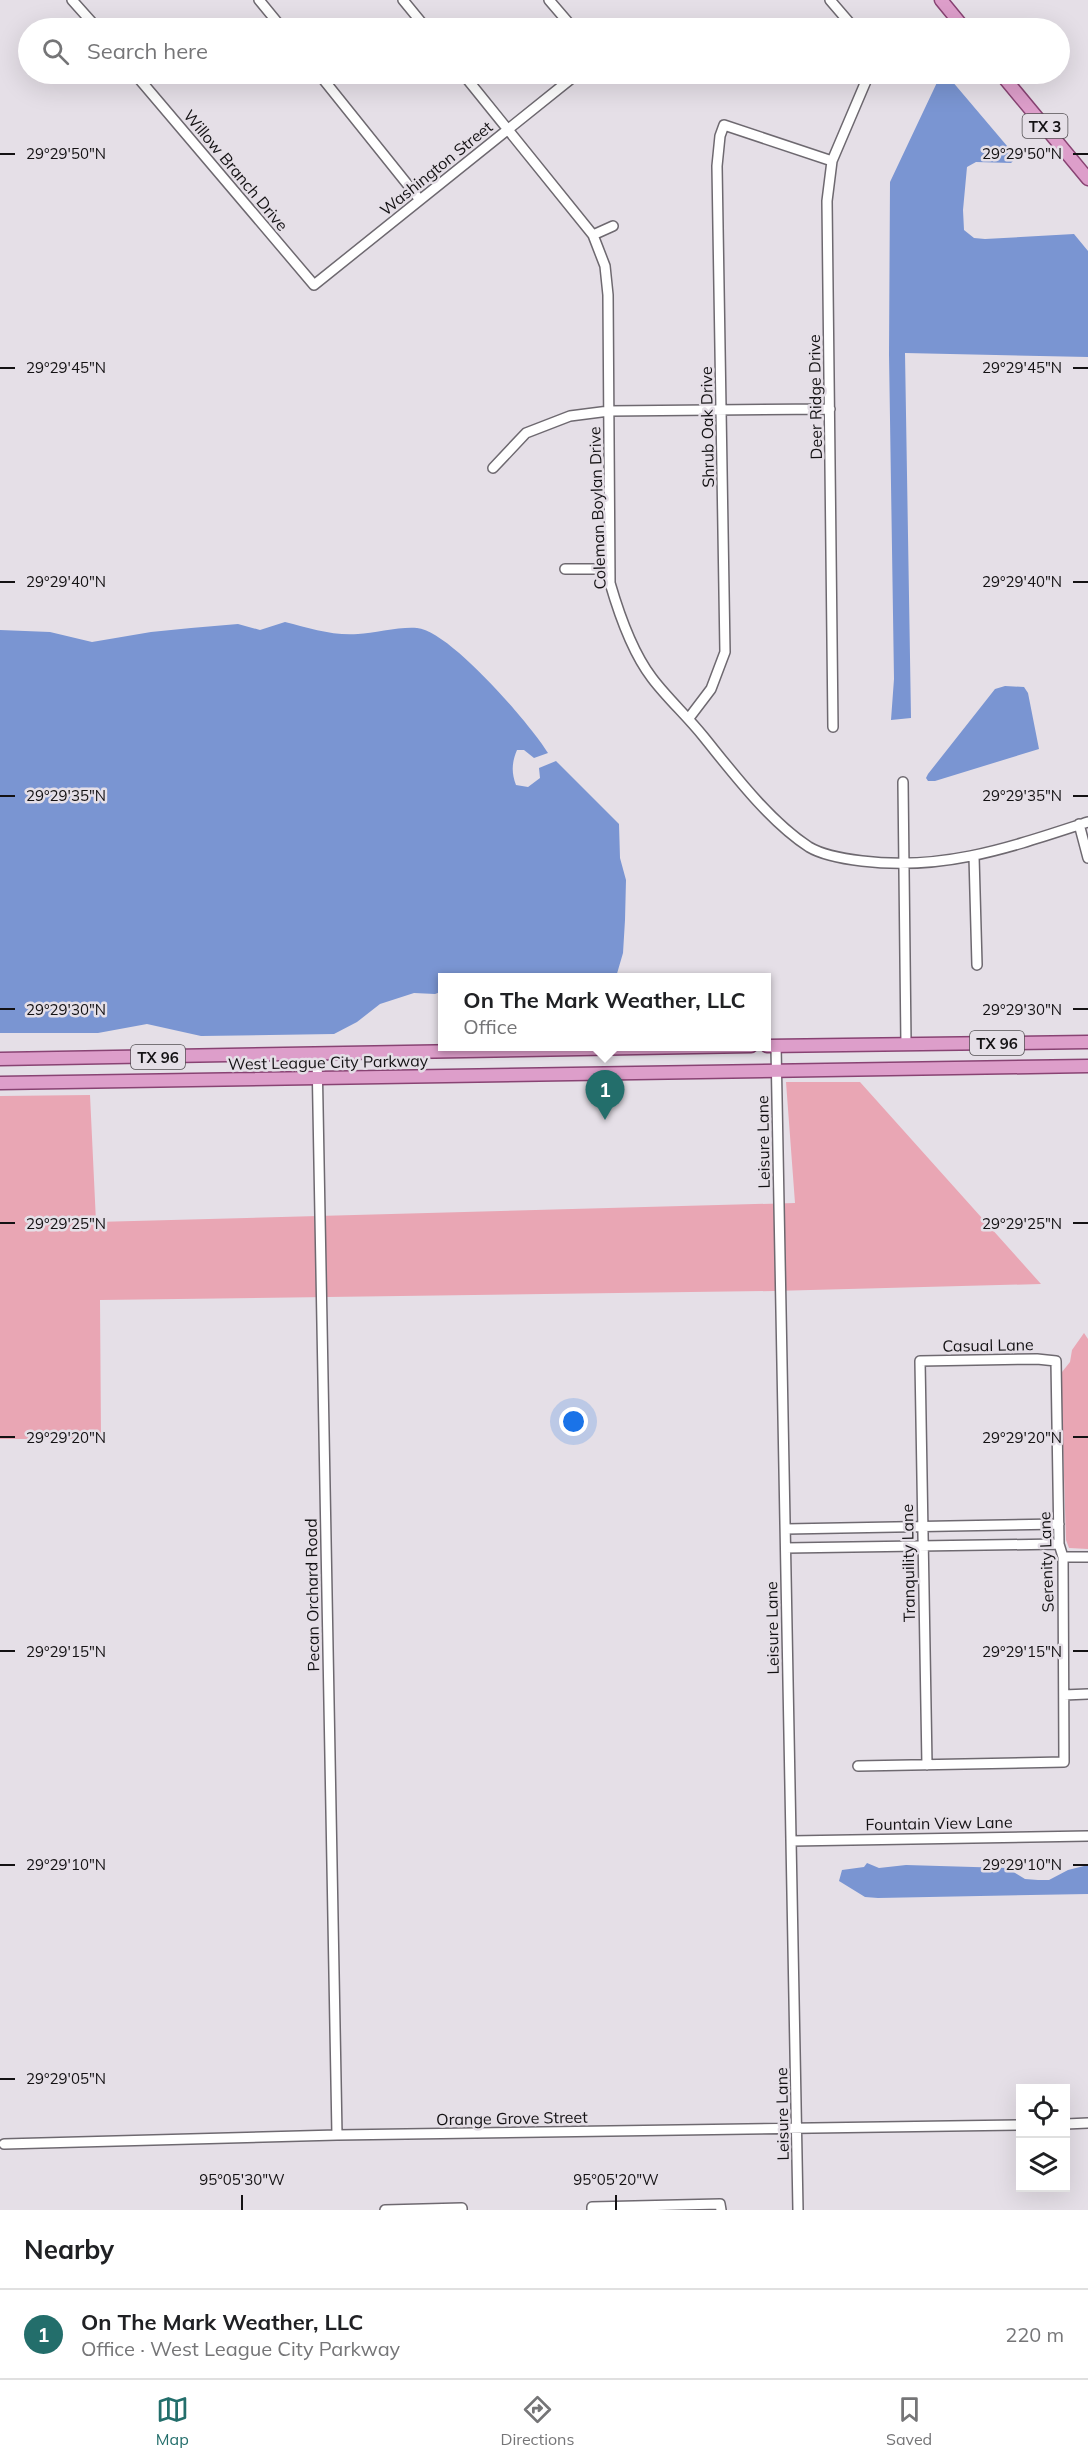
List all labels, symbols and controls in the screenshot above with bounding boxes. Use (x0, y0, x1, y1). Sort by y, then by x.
search box (18, 18, 1070, 84)
icon: search (39, 35, 72, 68)
text: Search here (87, 37, 208, 65)
street label: Willow Branch Drive (179, 105, 293, 235)
road number: TX 3 (1022, 114, 1068, 138)
street label: Washington Street (376, 116, 497, 220)
text: 29°29'50"N (26, 144, 106, 163)
text: 29°29'50"N (982, 144, 1062, 163)
street label: Deer Ridge Drive (804, 334, 826, 460)
text: 29°29'45"N (26, 358, 106, 377)
text: 29°29'45"N (982, 358, 1062, 377)
street label: Shrub Oak Drive (696, 366, 718, 488)
street label: Coleman Boylan Drive (584, 426, 610, 590)
text: 29°29'40"N (26, 572, 106, 591)
text: 29°29'40"N (982, 572, 1062, 591)
text: 29°29'35"N (26, 786, 106, 805)
text: 29°29'35"N (982, 786, 1062, 805)
popup (438, 973, 771, 1051)
text: On The Mark Weather, LLC (463, 986, 746, 1014)
text: 29°29'30"N (26, 1000, 106, 1019)
text: 29°29'30"N (982, 1000, 1062, 1019)
text: Office (463, 1014, 517, 1039)
road number: TX 96 (970, 1031, 1024, 1055)
road number: TX 96 (131, 1045, 185, 1069)
street label: West League City Parkway (228, 1050, 429, 1074)
pin: 1 (586, 1070, 624, 1120)
street label: Leisure Lane (752, 1095, 774, 1189)
text: 29°29'25"N (26, 1214, 106, 1233)
text: 29°29'25"N (982, 1214, 1062, 1233)
street label: Casual Lane (942, 1334, 1034, 1356)
your location (559, 1407, 588, 1436)
text: 29°29'20"N (26, 1428, 106, 1447)
text: 29°29'20"N (982, 1428, 1062, 1447)
street label: Tranquility Lane (897, 1504, 919, 1622)
street label: Serenity Lane (1034, 1511, 1058, 1613)
street label: Pecan Orchard Road (301, 1518, 323, 1672)
street label: Leisure Lane (761, 1581, 783, 1675)
text: 29°29'15"N (26, 1642, 106, 1661)
text: 29°29'15"N (982, 1642, 1062, 1661)
street label: Fountain View Lane (865, 1812, 1013, 1834)
text: 29°29'10"N (26, 1855, 106, 1874)
text: 29°29'10"N (982, 1855, 1062, 1874)
street label: Leisure Lane (771, 2067, 793, 2161)
text: 29°29'05"N (26, 2069, 106, 2088)
map controls (1016, 2084, 1070, 2192)
button: locate (1016, 2084, 1070, 2138)
street label: Orange Grove Street (436, 2107, 588, 2129)
button: layers (1016, 2138, 1070, 2192)
text: 95°05'30"W (199, 2170, 285, 2189)
text: 95°05'20"W (573, 2170, 659, 2189)
text: Nearby (24, 2233, 114, 2266)
text: On The Mark Weather, LLC (81, 2308, 363, 2336)
text: 1 (38, 2322, 50, 2347)
text: 220 m (1005, 2322, 1064, 2347)
text: Office · West League City Parkway (81, 2336, 400, 2361)
tab: Map (156, 2393, 189, 2449)
tab: Directions (500, 2393, 574, 2449)
tab: Saved (886, 2393, 932, 2449)

